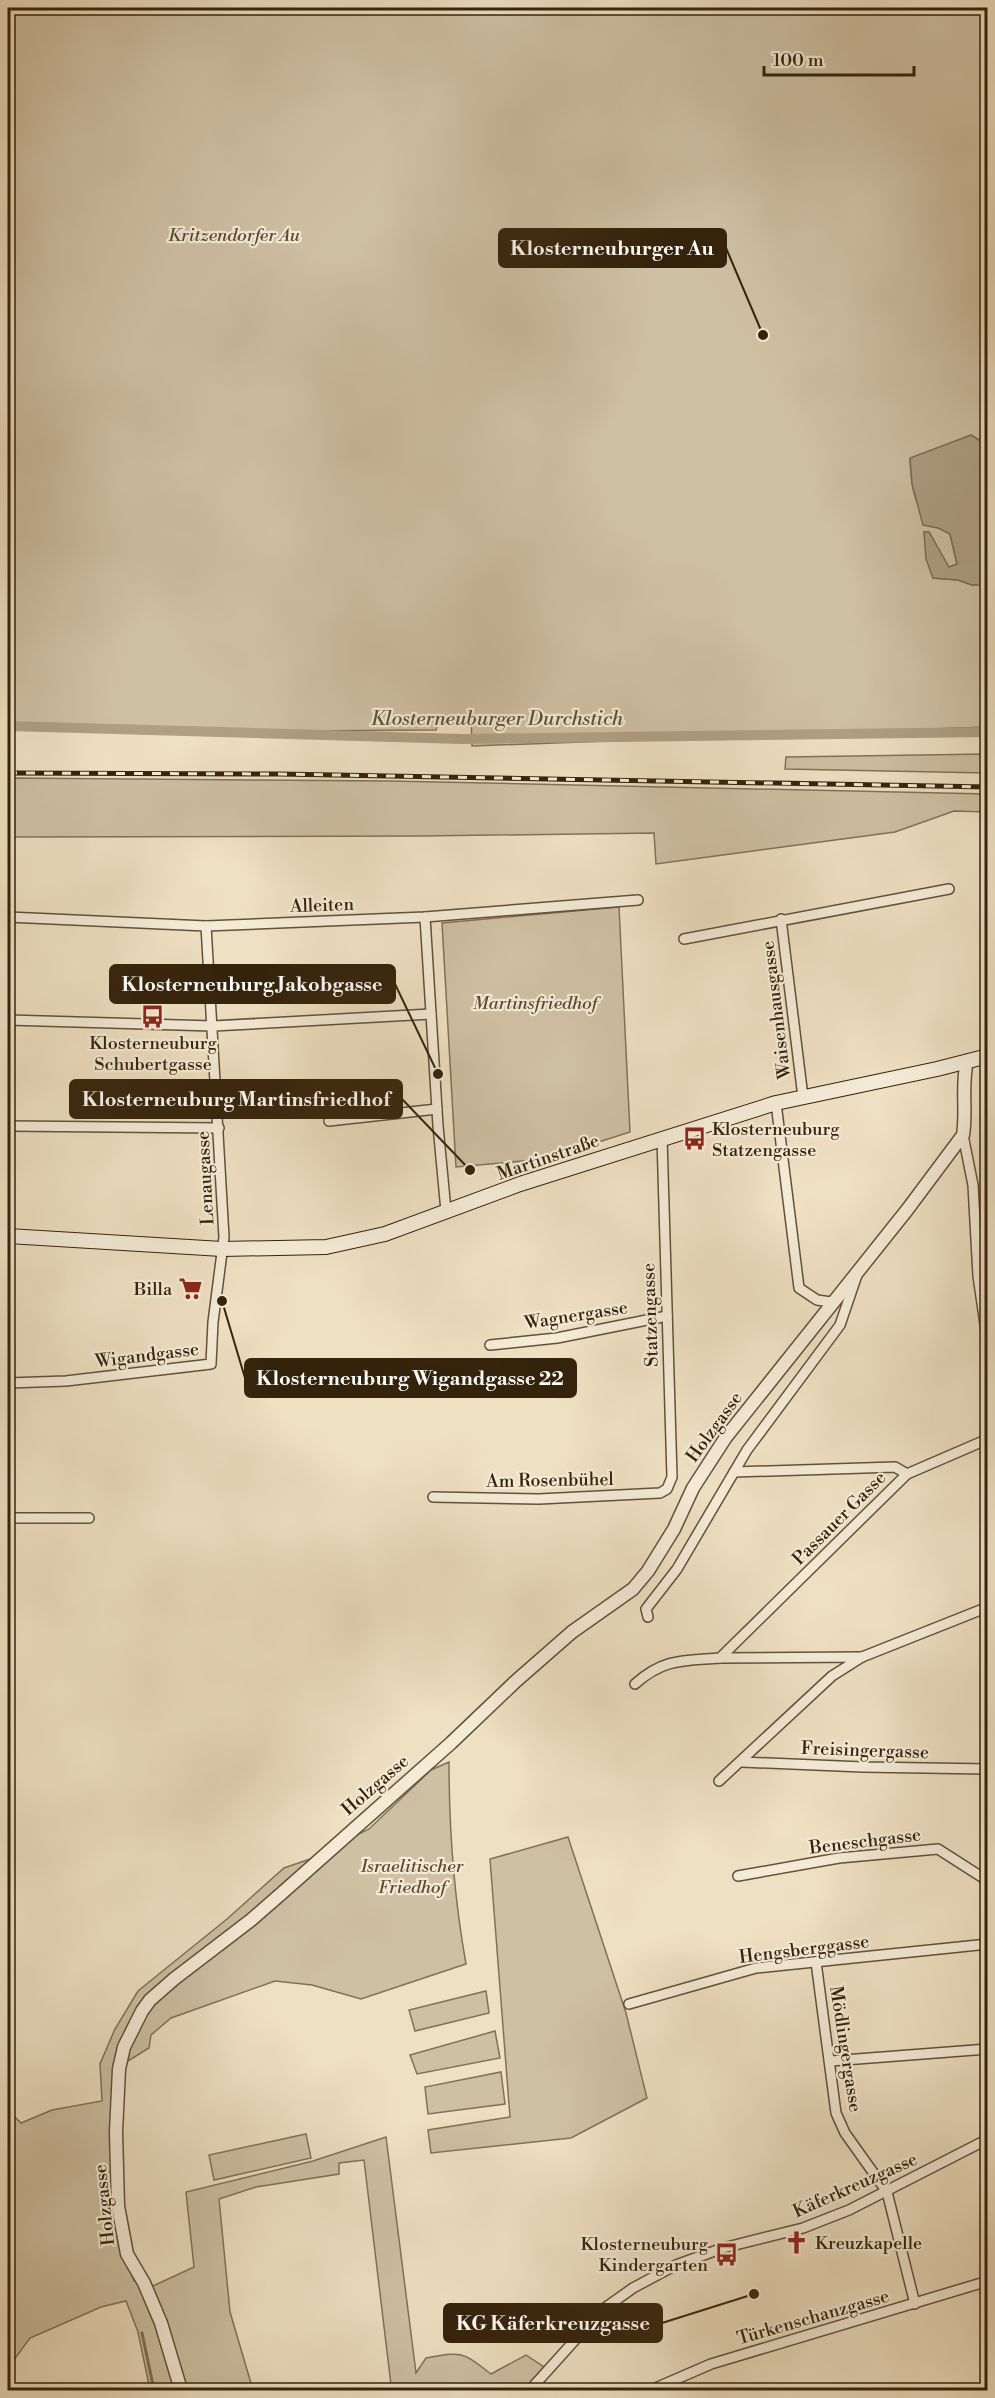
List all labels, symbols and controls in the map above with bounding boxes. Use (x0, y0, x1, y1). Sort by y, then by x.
scale bar (764, 39, 914, 77)
text: 100 m (773, 49, 824, 72)
park label: Kritzendorfer Au (168, 224, 301, 247)
callout: Klosterneuburger Au (499, 229, 726, 267)
text: Klosterneuburger Au (510, 237, 714, 262)
water label: Klosterneuburger Durchstich (371, 707, 624, 732)
street label: Alleiten (289, 893, 355, 918)
street label: Waisenhausgasse (757, 939, 797, 1081)
callout: Klosterneuburg Jakobgasse (110, 965, 395, 1003)
text: Klosterneuburg Jakobgasse (121, 973, 383, 998)
park label: Martinsfriedhof (473, 992, 602, 1015)
bus stop icon: Klosterneuburg Schubertgasse (140, 1004, 166, 1030)
place label: Klosterneuburg Schubertgasse (89, 1032, 217, 1076)
callout: Klosterneuburg Martinsfriedhof (70, 1080, 402, 1118)
text: Klosterneuburg Martinsfriedhof (82, 1088, 393, 1113)
place label: Klosterneuburg Statzengasse (712, 1118, 840, 1162)
bus stop icon: Klosterneuburg Statzengasse (681, 1126, 707, 1152)
street label: Martinstraße (494, 1129, 602, 1186)
street label: Lenaugasse (192, 1130, 219, 1226)
street label: Statzengasse (637, 1262, 664, 1367)
supermarket icon: Billa (177, 1276, 203, 1302)
place label: Billa (133, 1278, 173, 1301)
street label: Wagnergasse (522, 1296, 629, 1335)
street label: Wigandgasse (93, 1338, 200, 1373)
callout: Klosterneuburg Wigandgasse 22 (245, 1359, 576, 1397)
text: Klosterneuburg Wigandgasse 22 (256, 1367, 564, 1392)
street label: Holzgasse (681, 1387, 748, 1467)
street label: Passauer Gasse (788, 1467, 891, 1570)
street label: Am Rosenbühel (485, 1468, 615, 1493)
street label: Freisingergasse (801, 1737, 929, 1764)
street label: Holzgasse (337, 1750, 414, 1821)
street label: Beneschgasse (807, 1823, 922, 1860)
park label: Israelitischer Friedhof (360, 1855, 464, 1899)
street label: Hengsberggasse (738, 1930, 870, 1969)
street label: Mödlingergasse (824, 1984, 867, 2114)
street label: Käferkreuzgasse (789, 2148, 921, 2223)
street label: Holzgasse (89, 2163, 120, 2247)
church icon: Kreuzkapelle (784, 2230, 810, 2256)
place label: Kreuzkapelle (815, 2232, 922, 2255)
place label: Klosterneuburg Kindergarten (580, 2233, 709, 2277)
bus stop icon: Klosterneuburg Kindergarten (713, 2241, 739, 2267)
street label: Türkenschanzgasse (734, 2285, 892, 2350)
callout: KG Käferkreuzgasse (444, 2304, 662, 2342)
text: KG Käferkreuzgasse (456, 2312, 650, 2337)

